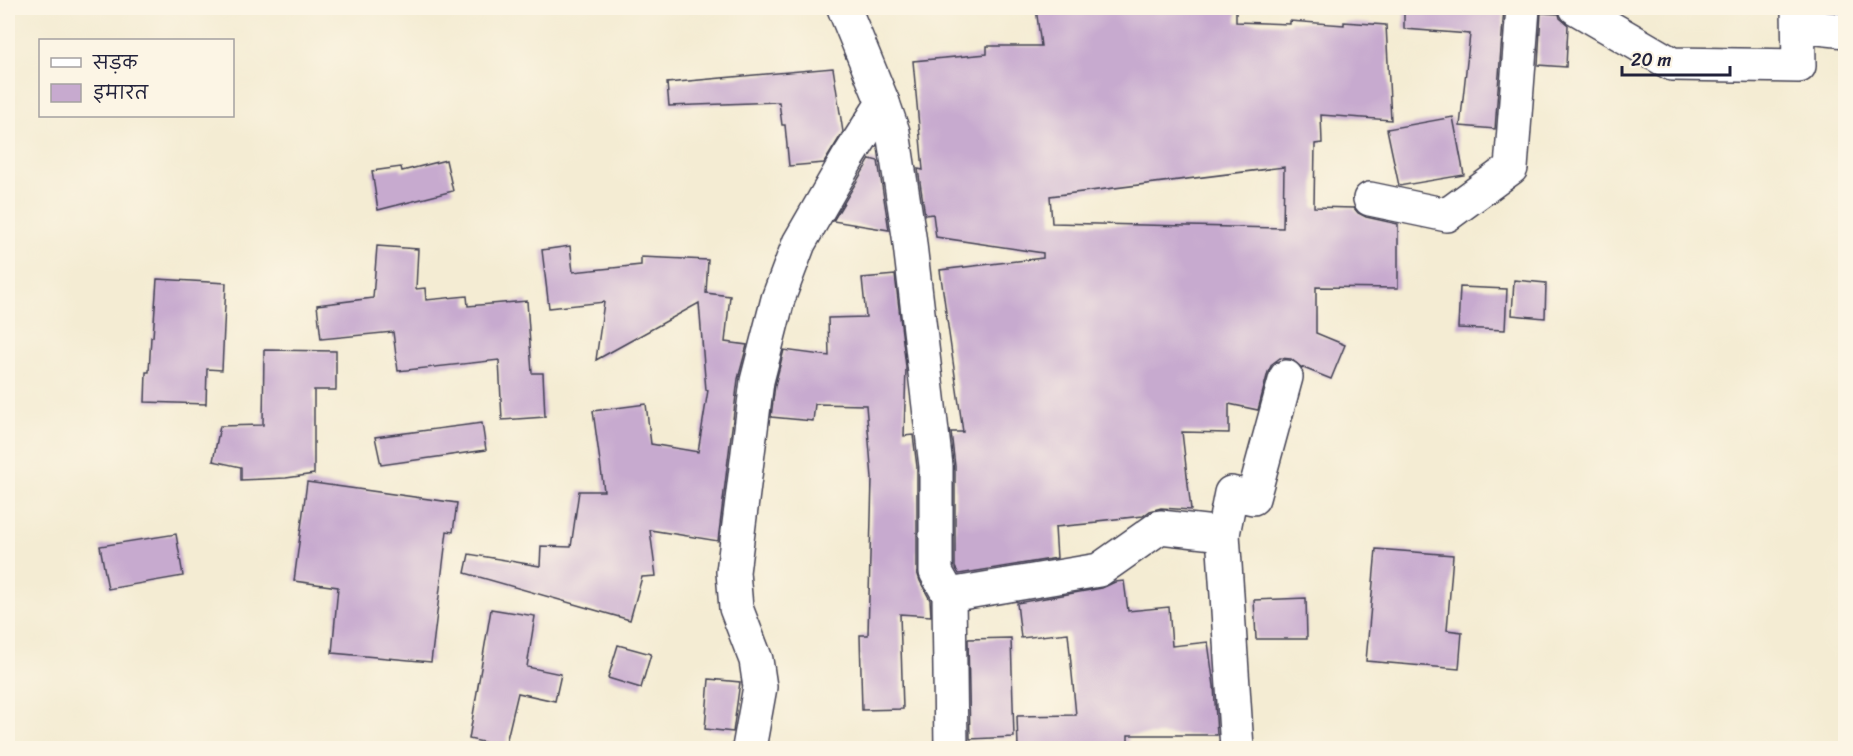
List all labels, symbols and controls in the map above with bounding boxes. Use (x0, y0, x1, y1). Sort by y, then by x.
legend (39, 39, 234, 117)
scale bar (1622, 39, 1730, 77)
text: 20 m (1631, 44, 1671, 76)
text: सड़क (92, 47, 138, 79)
text: इमारत (93, 77, 149, 109)

